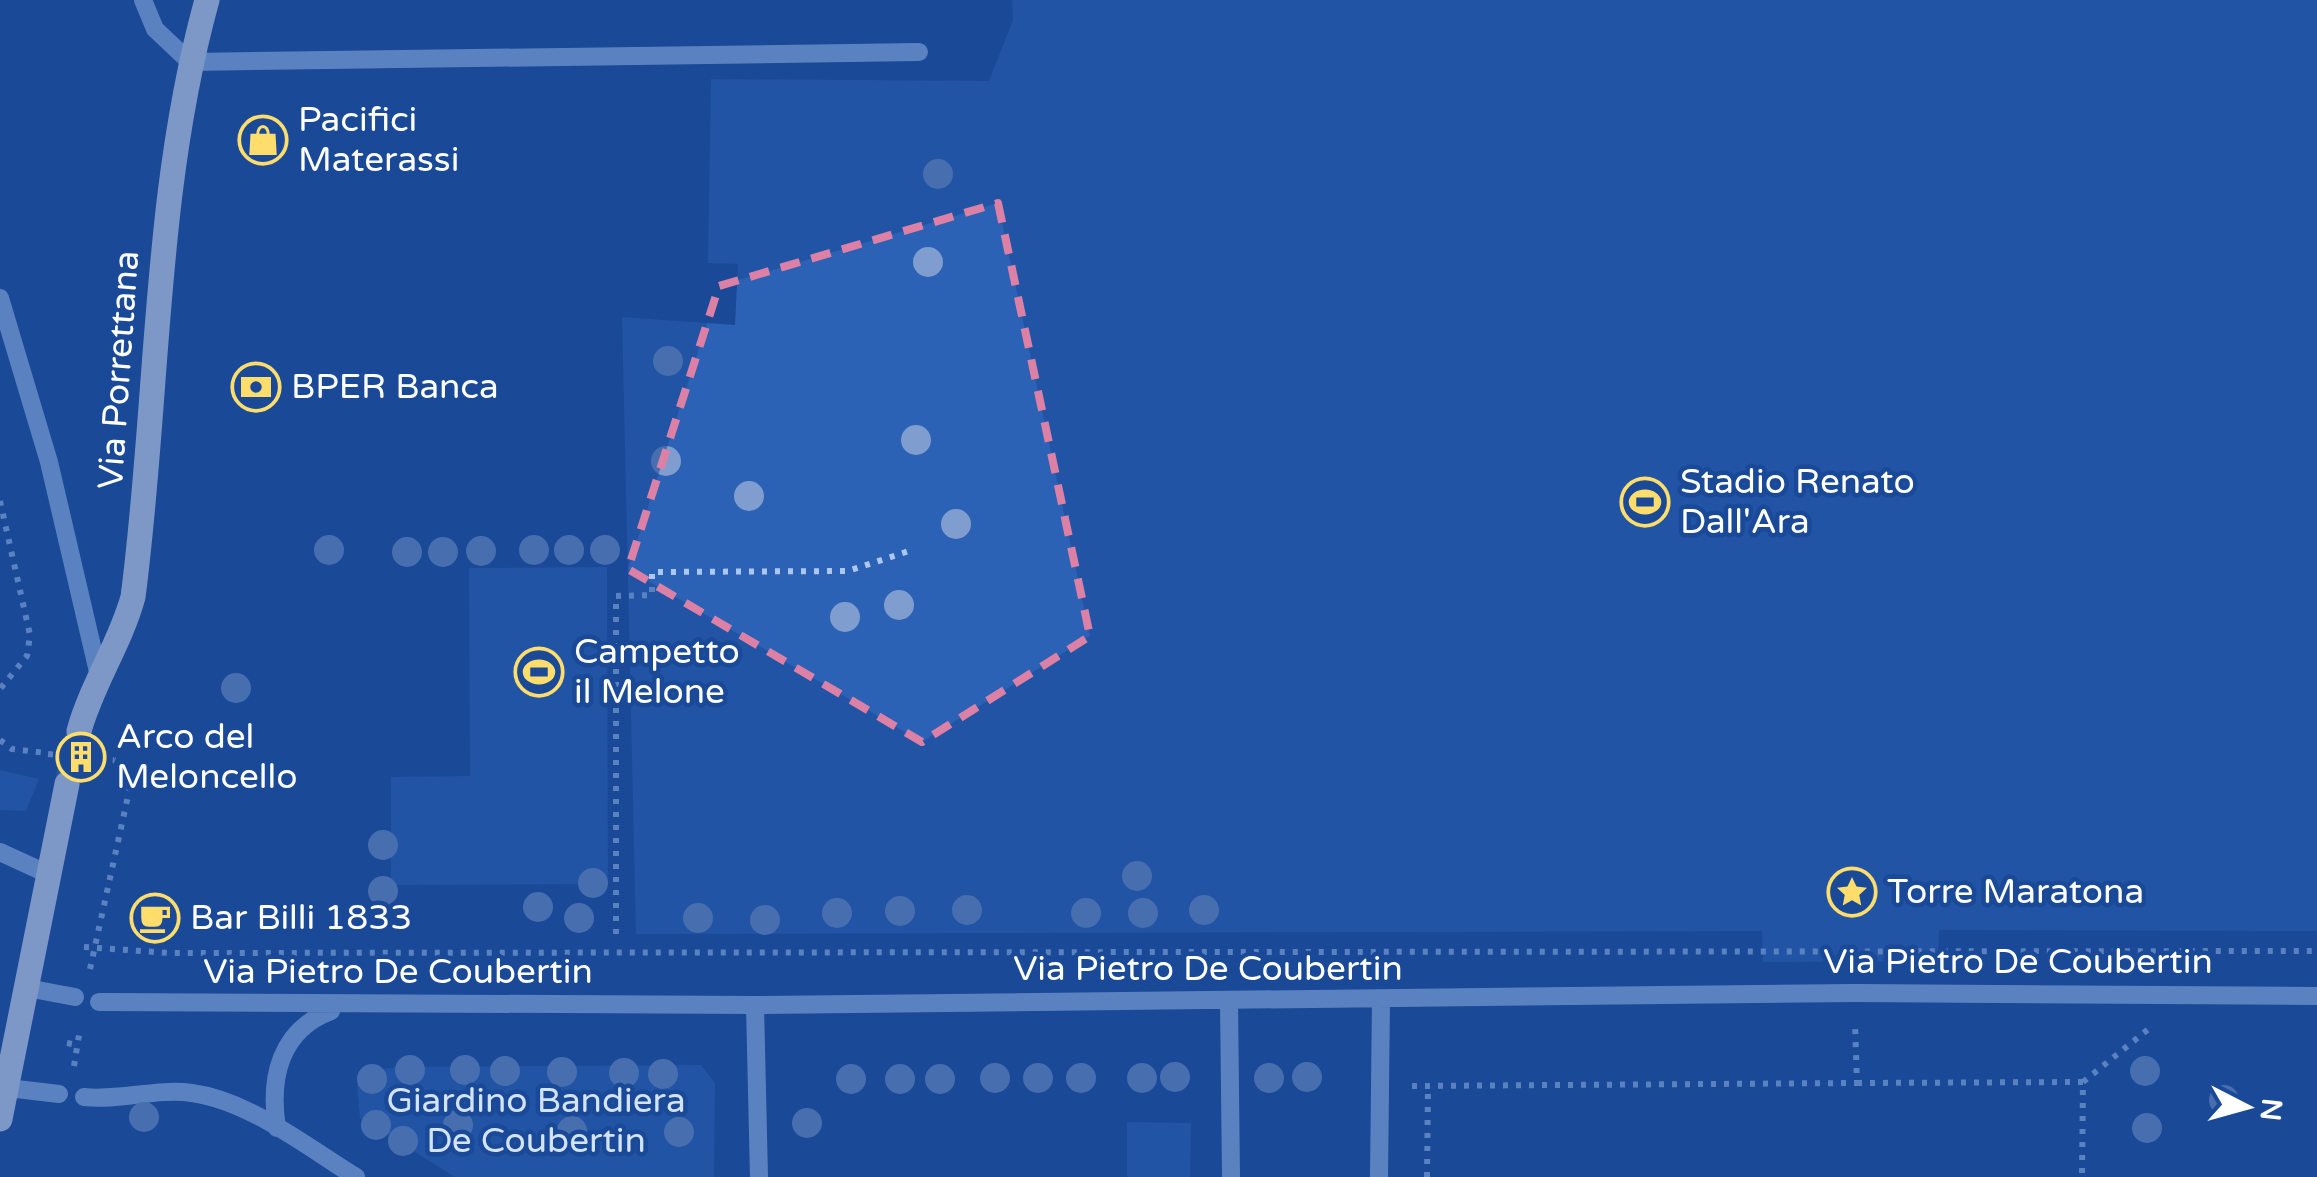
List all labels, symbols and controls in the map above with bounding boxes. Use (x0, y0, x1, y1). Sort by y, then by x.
place label: Pacifici Materassi (298, 99, 459, 181)
shop icon: Pacifici Materassi (237, 114, 289, 166)
street label: Via Porrettana (90, 249, 148, 491)
bank icon: BPER Banca (230, 361, 282, 413)
place label: BPER Banca (291, 366, 499, 408)
place label: Stadio Renato Dall'Ara (1680, 461, 1915, 543)
sports icon: Stadio Renato Dall'Ara (1619, 476, 1671, 528)
place label: Campetto il Melone (574, 631, 740, 713)
sports icon: Campetto il Melone (513, 646, 565, 698)
place label: Arco del Meloncello (116, 716, 297, 798)
building icon: Arco del Meloncello (55, 731, 107, 783)
place icon: Torre Maratona (1826, 866, 1878, 918)
place label: Torre Maratona (1887, 871, 2144, 913)
cafe icon: Bar Billi 1833 (129, 892, 181, 944)
place label: Bar Billi 1833 (190, 897, 412, 939)
street label: Via Pietro De Coubertin (1823, 941, 2213, 983)
street label: Via Pietro De Coubertin (1013, 948, 1403, 990)
street label: Via Pietro De Coubertin (203, 951, 593, 993)
north arrow (2197, 1057, 2297, 1157)
park label: Giardino Bandiera De Coubertin (386, 1080, 686, 1162)
text: N (2253, 1097, 2289, 1122)

